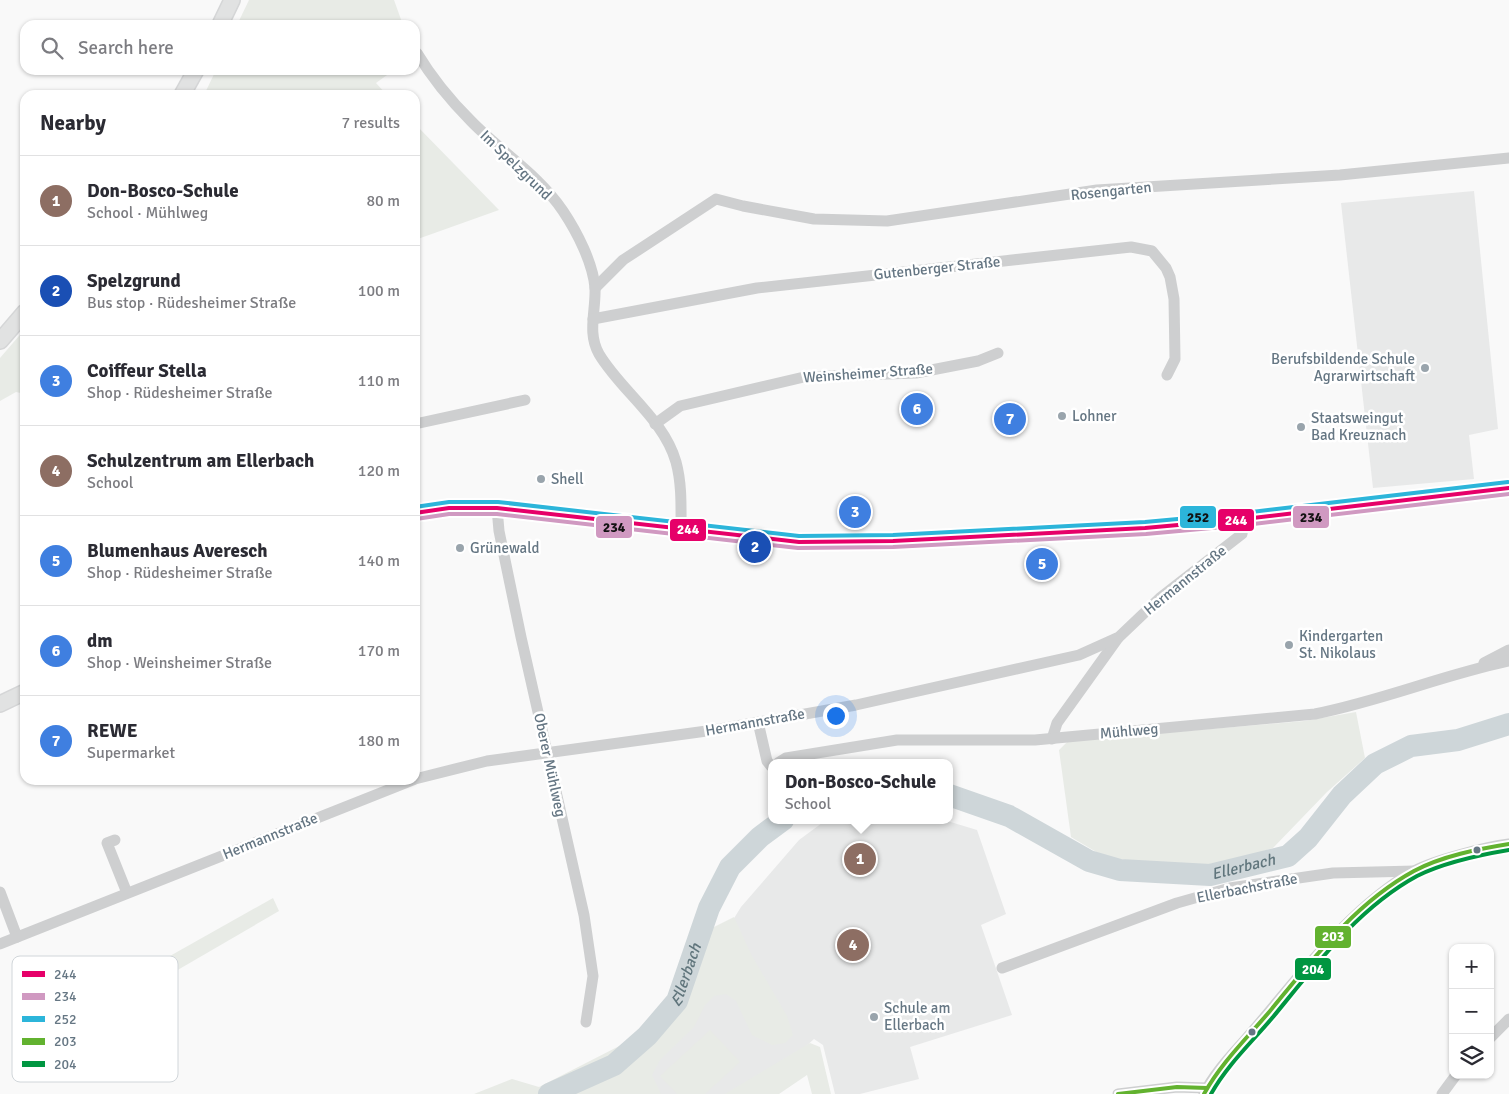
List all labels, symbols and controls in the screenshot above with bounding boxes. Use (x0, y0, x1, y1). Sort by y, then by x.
search box (20, 20, 420, 75)
icon: search (38, 34, 66, 62)
text: Search here (78, 36, 174, 60)
text: Nearby (40, 110, 106, 136)
text: 7 results (341, 113, 400, 133)
street label: Im Spelzgrund (476, 126, 556, 204)
street label: Rosengarten (1070, 178, 1152, 204)
text: Don-Bosco-Schule (87, 179, 239, 203)
text: 1 (52, 191, 60, 211)
text: 80 m (366, 191, 400, 211)
text: School · Mühlweg (87, 203, 208, 223)
street label: Gutenberger Straße (873, 252, 1001, 284)
text: Spelzgrund (87, 269, 181, 293)
text: 2 (52, 281, 60, 301)
text: 100 m (358, 281, 400, 301)
text: Bus stop · Rüdesheimer Straße (87, 293, 296, 313)
place label: Berufsbildende Schule Agrarwirtschaft (1271, 350, 1415, 385)
text: Coiffeur Stella (87, 359, 207, 383)
street label: Weinsheimer Straße (803, 359, 933, 387)
marker: Berufsbildende Schule Agrarwirtschaft (1419, 362, 1431, 374)
text: 3 (52, 371, 60, 391)
text: 110 m (358, 371, 400, 391)
text: Shop · Rüdesheimer Straße (87, 383, 272, 403)
pin: 6 (901, 390, 933, 428)
pin: 7 (994, 400, 1026, 438)
place label: Lohner (1072, 407, 1117, 425)
place label: Staatsweingut Bad Kreuznach (1311, 409, 1406, 444)
marker: Lohner (1056, 410, 1068, 422)
marker: Staatsweingut Bad Kreuznach (1295, 421, 1307, 433)
text: Schulzentrum am Ellerbach (87, 449, 314, 473)
text: 4 (52, 461, 60, 481)
text: 120 m (358, 461, 400, 481)
place label: Shell (551, 470, 584, 488)
text: School (87, 473, 133, 493)
marker: Shell (535, 473, 547, 485)
pin: 3 (839, 493, 871, 531)
line badge: 252 (1179, 505, 1217, 529)
line badge: 234 (1292, 505, 1330, 529)
line badge: 244 (1217, 508, 1255, 532)
text: 252 (1187, 509, 1209, 526)
text: 234 (1300, 509, 1323, 526)
text: 244 (1225, 512, 1248, 529)
line badge: 234 (595, 515, 633, 539)
line badge: 244 (669, 518, 707, 542)
text: 234 (603, 519, 626, 536)
text: 244 (677, 521, 700, 538)
pin: 2 (739, 528, 771, 566)
text: Blumenhaus Averesch (87, 539, 268, 563)
place label: Grünewald (470, 539, 539, 557)
street label: Hermannstraße (1140, 541, 1230, 619)
marker: Grünewald (454, 542, 466, 554)
pin: 5 (1026, 545, 1058, 583)
text: 5 (52, 551, 60, 571)
text: 140 m (358, 551, 400, 571)
text: Shop · Rüdesheimer Straße (87, 563, 272, 583)
place label: Kindergarten St. Nikolaus (1299, 627, 1383, 662)
text: dm (87, 629, 113, 653)
marker: Kindergarten St. Nikolaus (1283, 639, 1295, 651)
text: 6 (52, 641, 60, 661)
text: 170 m (358, 641, 400, 661)
text: Shop · Weinsheimer Straße (87, 653, 272, 673)
your location (823, 703, 849, 729)
street label: Hermannstraße (704, 704, 806, 740)
street label: Oberer Mühlweg (530, 711, 570, 819)
text: REWE (87, 719, 138, 743)
street label: Mühlweg (1099, 719, 1159, 743)
text: 7 (52, 731, 60, 751)
text: 180 m (358, 731, 400, 751)
text: Supermarket (87, 743, 175, 763)
popup (768, 759, 953, 824)
text: Don-Bosco-Schule (785, 770, 936, 794)
text: School (785, 794, 831, 814)
street label: Hermannstraße (220, 809, 320, 863)
pin: 1 (844, 840, 876, 878)
unlabelled marker (1472, 845, 1482, 855)
water label: Ellerbach (1209, 849, 1278, 884)
street label: Ellerbachstraße (1195, 869, 1299, 907)
line badge: 203 (1314, 925, 1352, 949)
pin: 4 (837, 926, 869, 964)
text: 203 (1322, 928, 1344, 945)
water label: Ellerbach (666, 940, 706, 1011)
map controls (1449, 944, 1494, 1079)
button: + (1449, 944, 1494, 989)
legend (12, 956, 178, 1082)
line badge: 204 (1294, 957, 1332, 981)
text: 204 (1302, 961, 1325, 978)
text: 244 (54, 966, 77, 983)
text: 234 (54, 988, 77, 1005)
button: − (1449, 989, 1494, 1034)
place label: Schule am Ellerbach (884, 999, 950, 1034)
text: 252 (54, 1011, 77, 1028)
marker: Schule am Ellerbach (868, 1011, 880, 1023)
unlabelled marker (1247, 1027, 1257, 1037)
text: 203 (54, 1033, 77, 1050)
button: layers (1449, 1034, 1494, 1079)
text: 204 (54, 1056, 77, 1073)

